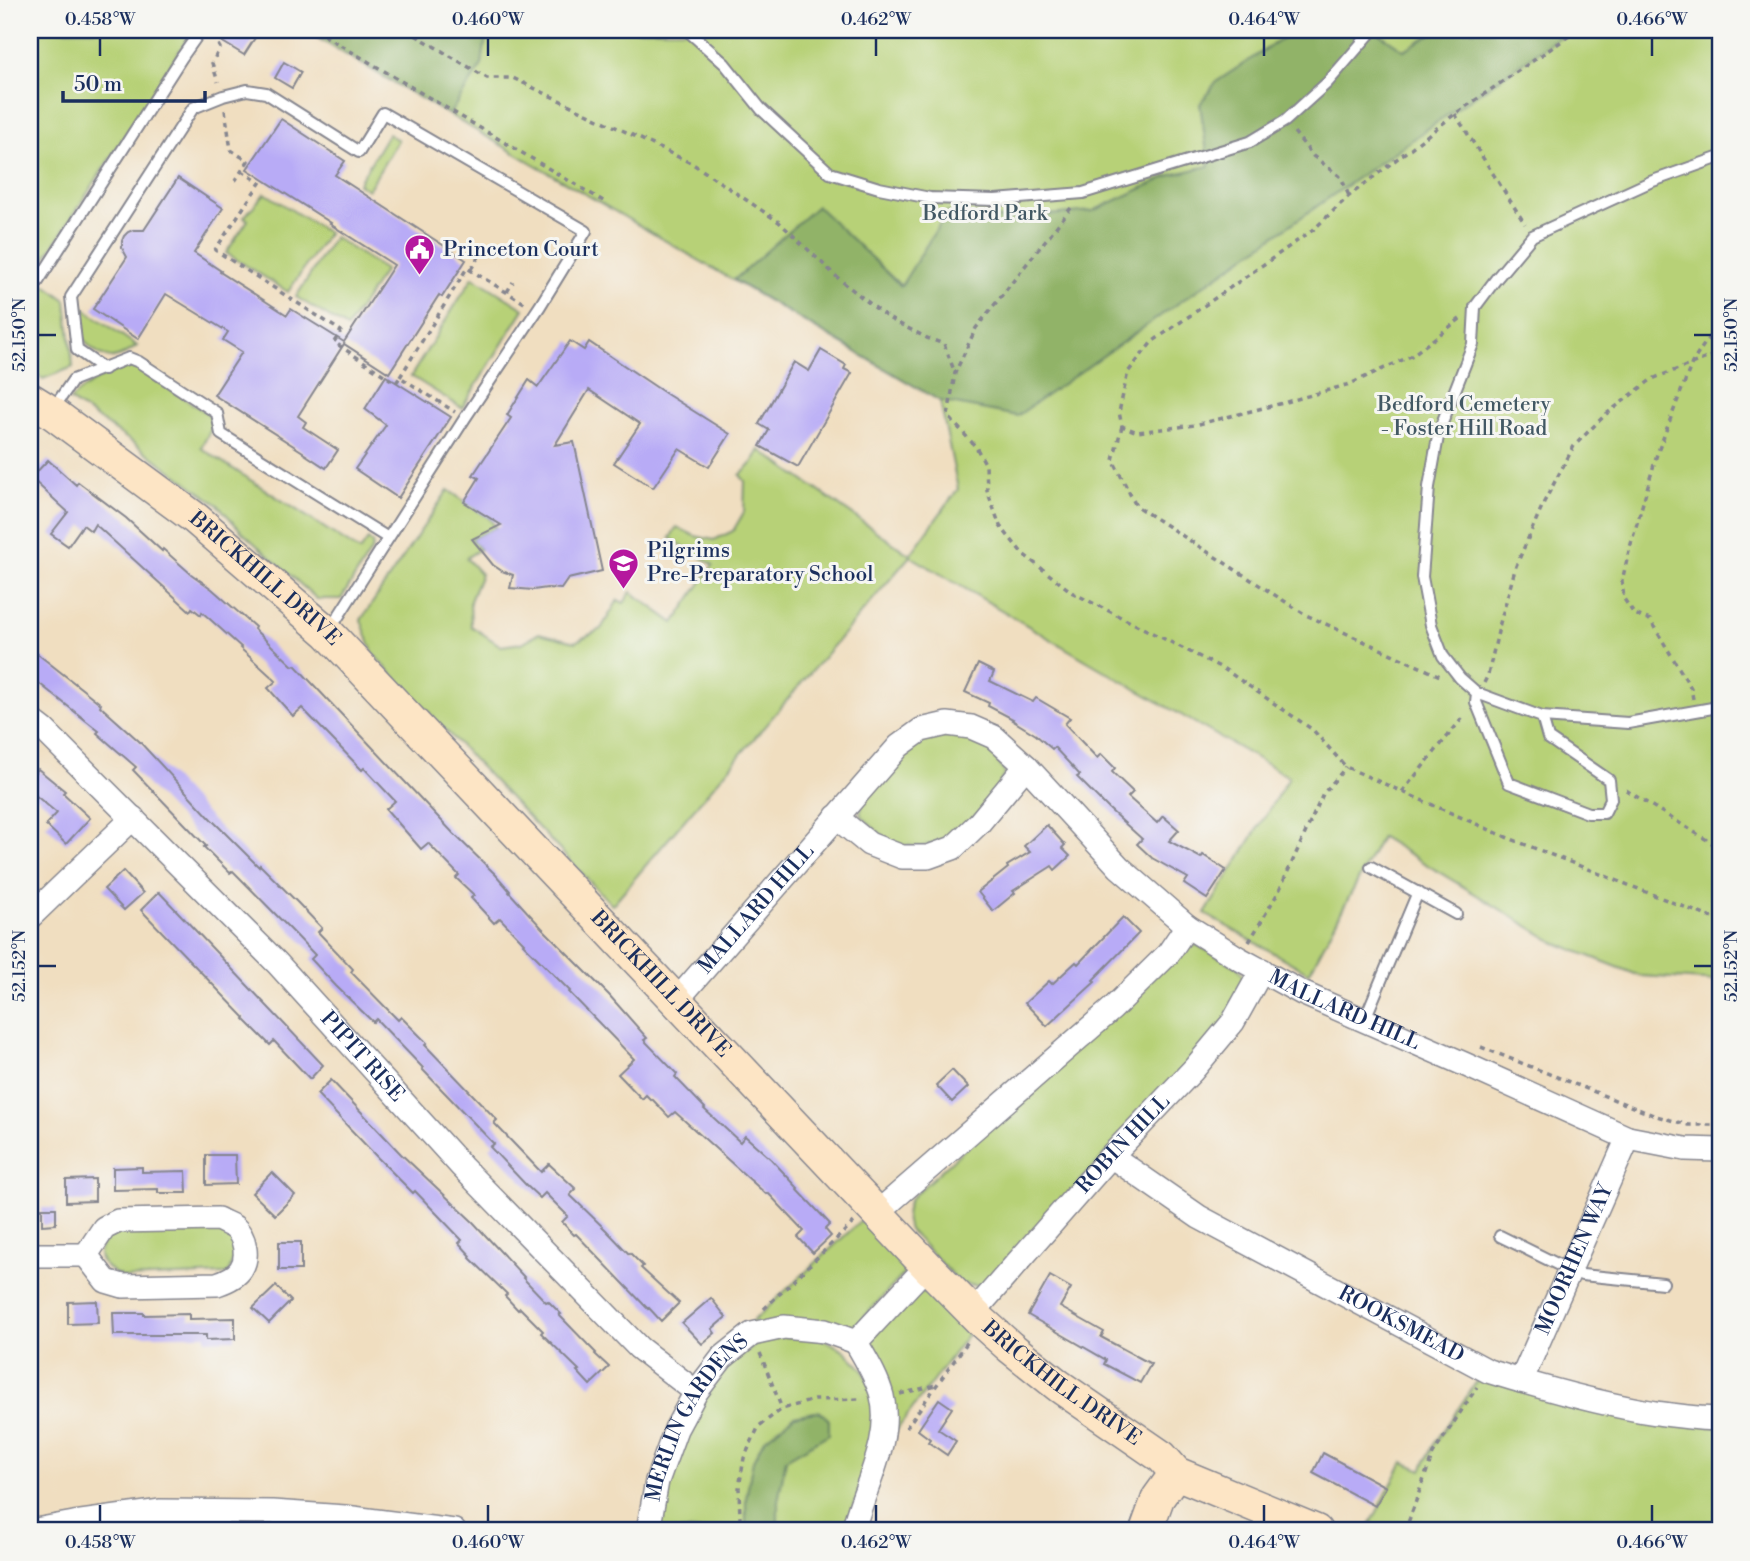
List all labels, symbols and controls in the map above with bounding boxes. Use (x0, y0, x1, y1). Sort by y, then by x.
text: 0.458°W (65, 8, 136, 31)
text: 0.460°W (452, 8, 525, 31)
text: 0.462°W (841, 8, 912, 31)
text: 0.464°W (1228, 8, 1300, 31)
text: 0.466°W (1616, 8, 1688, 31)
scale bar (63, 60, 205, 104)
text: 50 m (74, 72, 122, 98)
park label: Bedford Park (921, 201, 1049, 227)
public building icon: Princeton Court (403, 233, 437, 277)
place label: Princeton Court (443, 237, 599, 263)
text: 52.150°N (8, 297, 31, 372)
text: 52.150°N (1720, 297, 1743, 372)
park label: Bedford Cemetery - Foster Hill Road (1376, 392, 1551, 442)
street label: BRICKHILL DRIVE (183, 505, 346, 651)
place label: Pilgrims Pre-Preparatory School (647, 538, 874, 588)
school or university icon: Pilgrims Pre-Preparatory School (607, 546, 641, 590)
street label: MALLARD HILL (693, 839, 820, 979)
street label: BRICKHILL DRIVE (584, 905, 736, 1063)
text: 52.152°N (8, 929, 31, 1002)
text: 52.152°N (1720, 929, 1743, 1002)
street label: MALLARD HILL (1264, 964, 1424, 1056)
street label: PIPIT RISE (315, 1006, 410, 1107)
street label: ROBIN HILL (1071, 1089, 1176, 1199)
street label: MOORHEN WAY (1530, 1179, 1620, 1339)
street label: ROOKSMEAD (1333, 1280, 1469, 1369)
street label: BRICKHILL DRIVE (976, 1315, 1146, 1452)
street label: MERLIN GARDENS (641, 1329, 754, 1504)
text: 0.458°W (65, 1531, 136, 1554)
text: 0.460°W (452, 1531, 525, 1554)
text: 0.462°W (841, 1531, 912, 1554)
text: 0.464°W (1228, 1531, 1300, 1554)
text: 0.466°W (1616, 1531, 1688, 1554)

